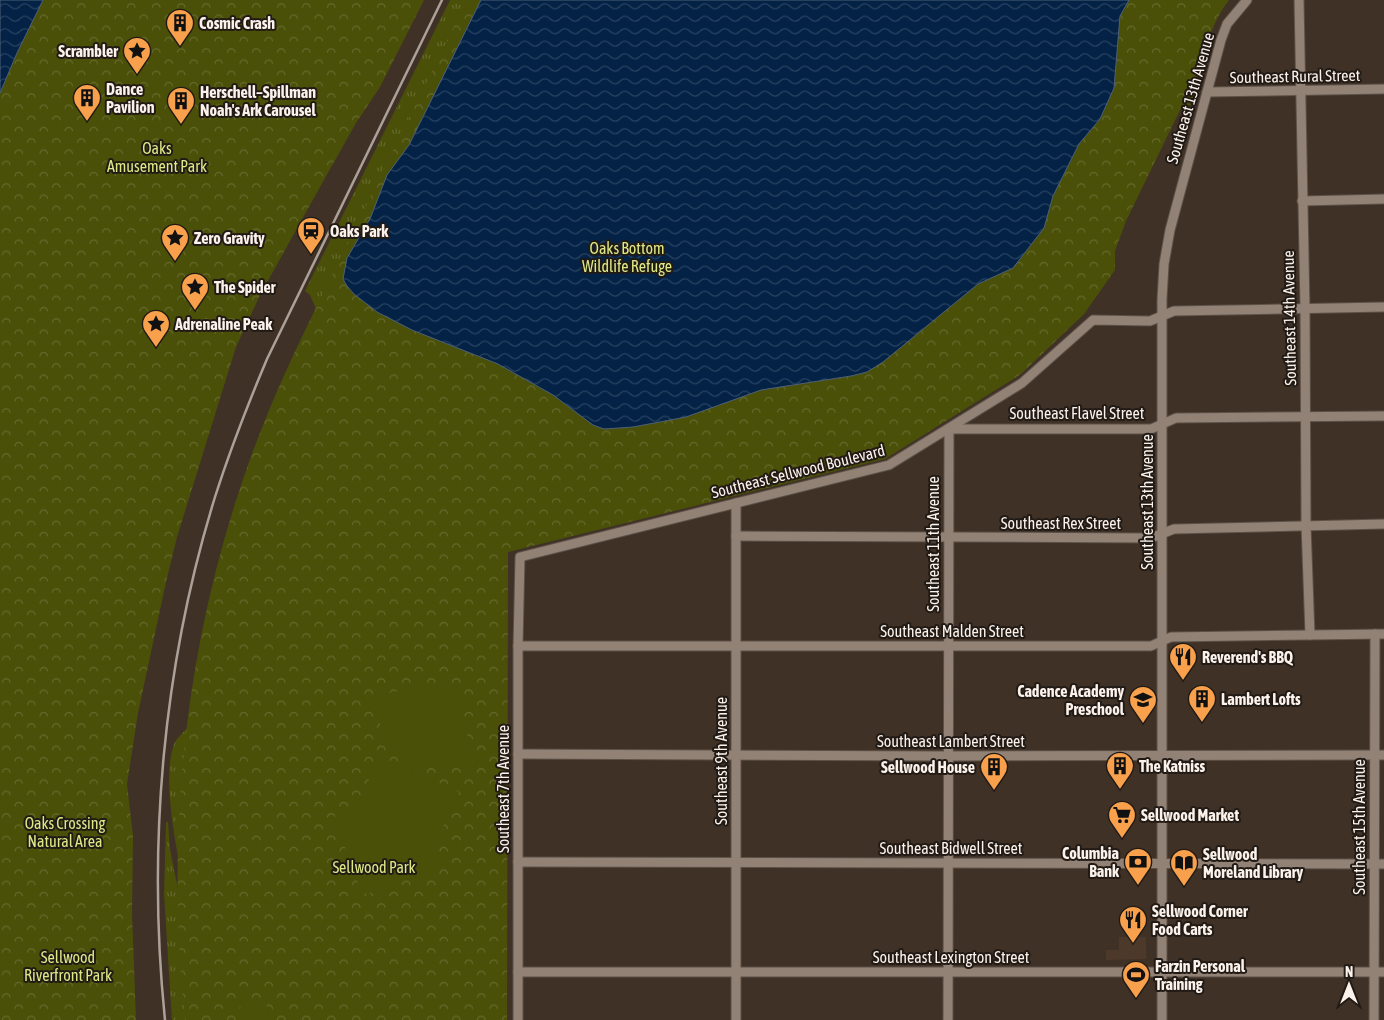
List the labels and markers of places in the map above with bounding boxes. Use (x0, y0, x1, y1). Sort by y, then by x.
building icon: Cosmic Crash (165, 8, 195, 47)
place label: Cosmic Crash (199, 14, 275, 32)
place icon: Scrambler (122, 36, 152, 75)
place label: Scrambler (58, 42, 118, 60)
place label: Dance Pavilion (106, 80, 155, 116)
building icon: Dance Pavilion (72, 83, 102, 122)
place label: Herschell–Spillman Noah's Ark Carousel (200, 83, 317, 119)
building icon: Herschell–Spillman Noah's Ark Carousel (166, 86, 196, 125)
station icon: Oaks Park (296, 216, 326, 255)
place label: Oaks Park (330, 222, 389, 240)
place icon: Zero Gravity (160, 223, 190, 262)
place label: Zero Gravity (194, 229, 265, 247)
place icon: The Spider (180, 272, 210, 311)
place label: The Spider (214, 278, 276, 296)
place icon: Adrenaline Peak (141, 309, 171, 348)
place label: Adrenaline Peak (174, 315, 273, 333)
restaurant icon: Reverend's BBQ (1168, 642, 1198, 681)
place label: Reverend's BBQ (1202, 648, 1294, 666)
place label: Cadence Academy Preschool (1017, 682, 1125, 718)
building icon: Lambert Lofts (1187, 684, 1217, 723)
school or university icon: Cadence Academy Preschool (1128, 685, 1158, 724)
place label: Lambert Lofts (1221, 690, 1301, 708)
building icon: The Katniss (1105, 751, 1135, 790)
building icon: Sellwood House (979, 752, 1009, 791)
place label: The Katniss (1139, 757, 1206, 775)
place label: Sellwood House (881, 758, 975, 776)
supermarket icon: Sellwood Market (1107, 800, 1137, 839)
place label: Sellwood Market (1141, 806, 1239, 824)
place label: Columbia Bank (1062, 844, 1120, 880)
place label: Sellwood Moreland Library (1203, 845, 1303, 881)
bank icon: Columbia Bank (1123, 847, 1153, 886)
library icon: Sellwood Moreland Library (1169, 848, 1199, 887)
place label: Sellwood Corner Food Carts (1152, 902, 1248, 938)
restaurant icon: Sellwood Corner Food Carts (1118, 905, 1148, 944)
place label: Farzin Personal Training (1155, 957, 1246, 993)
sports icon: Farzin Personal Training (1121, 960, 1151, 999)

